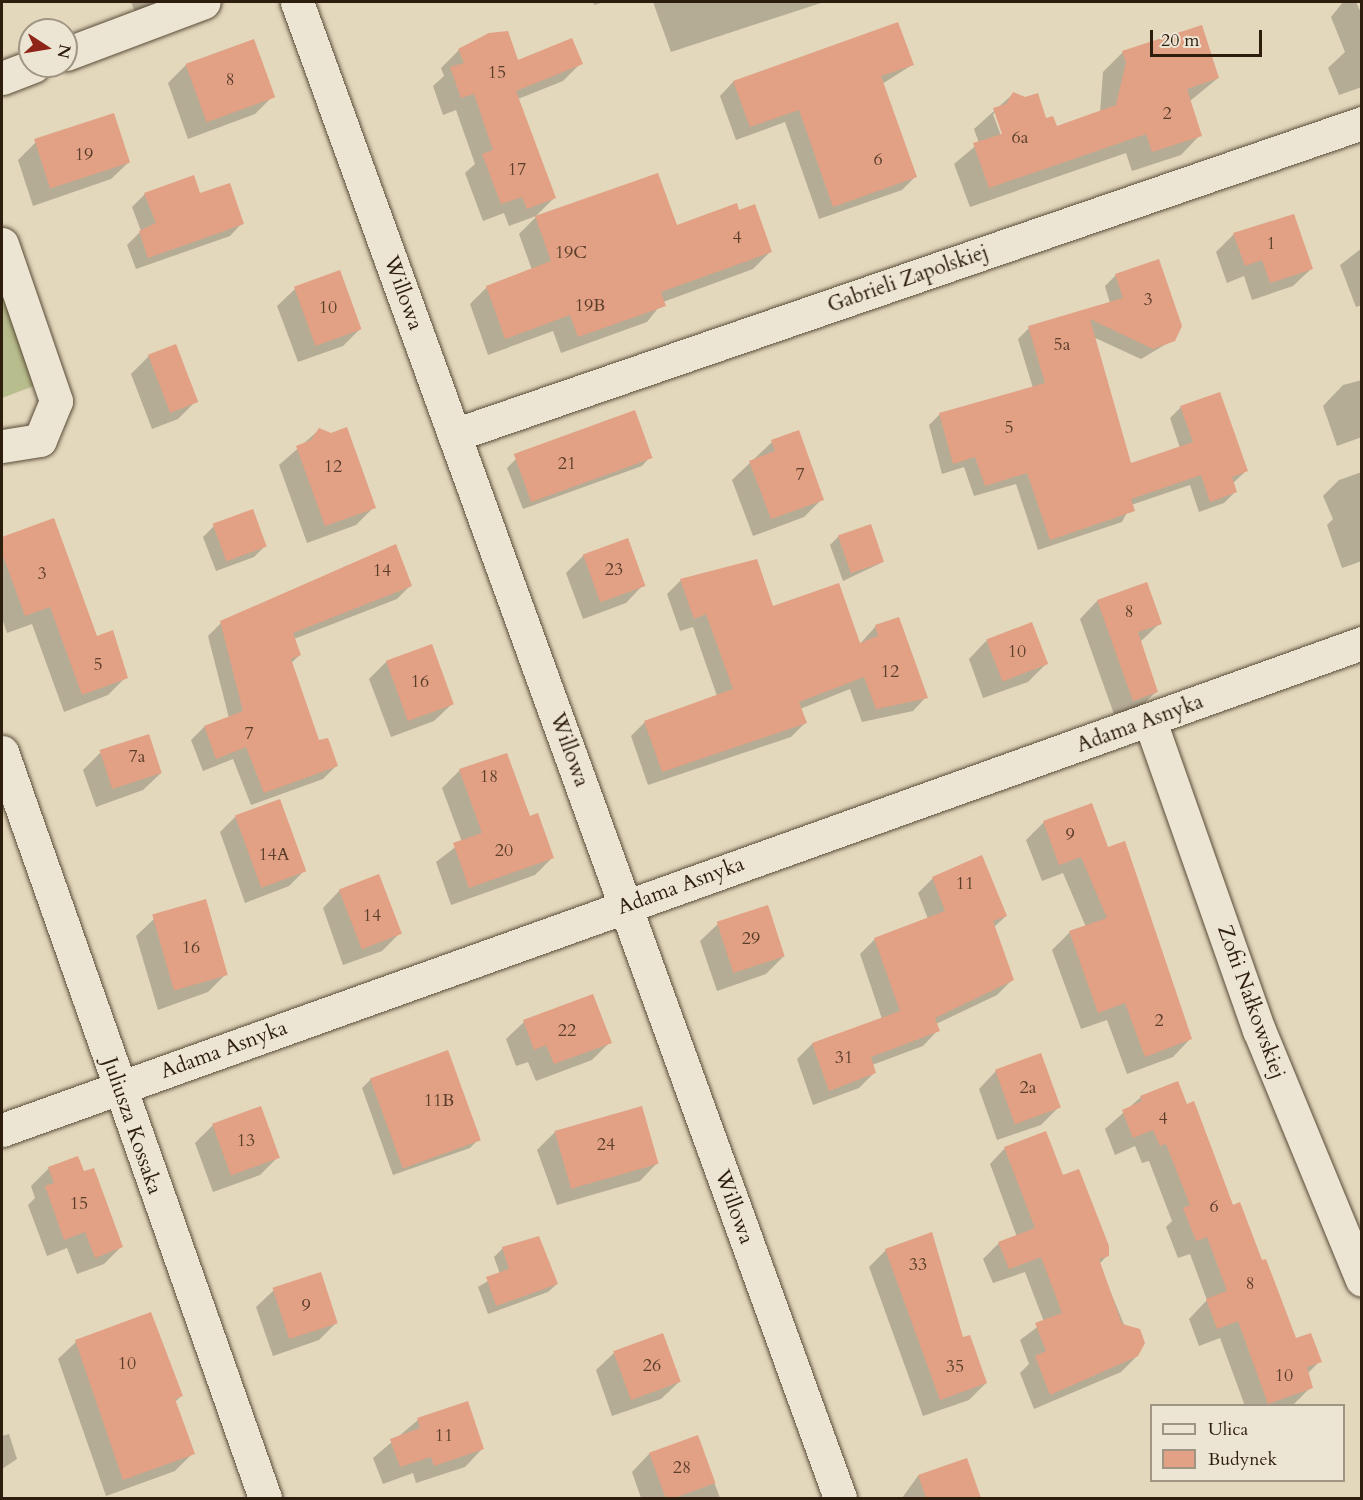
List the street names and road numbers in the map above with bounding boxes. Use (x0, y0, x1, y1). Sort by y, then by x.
street label: Gabrieli Zapolskiej (824, 240, 992, 318)
street label: Willowa (378, 252, 428, 334)
street label: Adama Asnyka (1073, 689, 1207, 759)
street label: Willowa (544, 709, 594, 791)
street label: Adama Asnyka (614, 851, 748, 921)
street label: Zofii Nałkowskiej (1212, 922, 1290, 1082)
street label: Adama Asnyka (157, 1015, 291, 1085)
street label: Juliusza Kossaka (97, 1054, 167, 1198)
street label: Willowa (709, 1166, 759, 1248)

